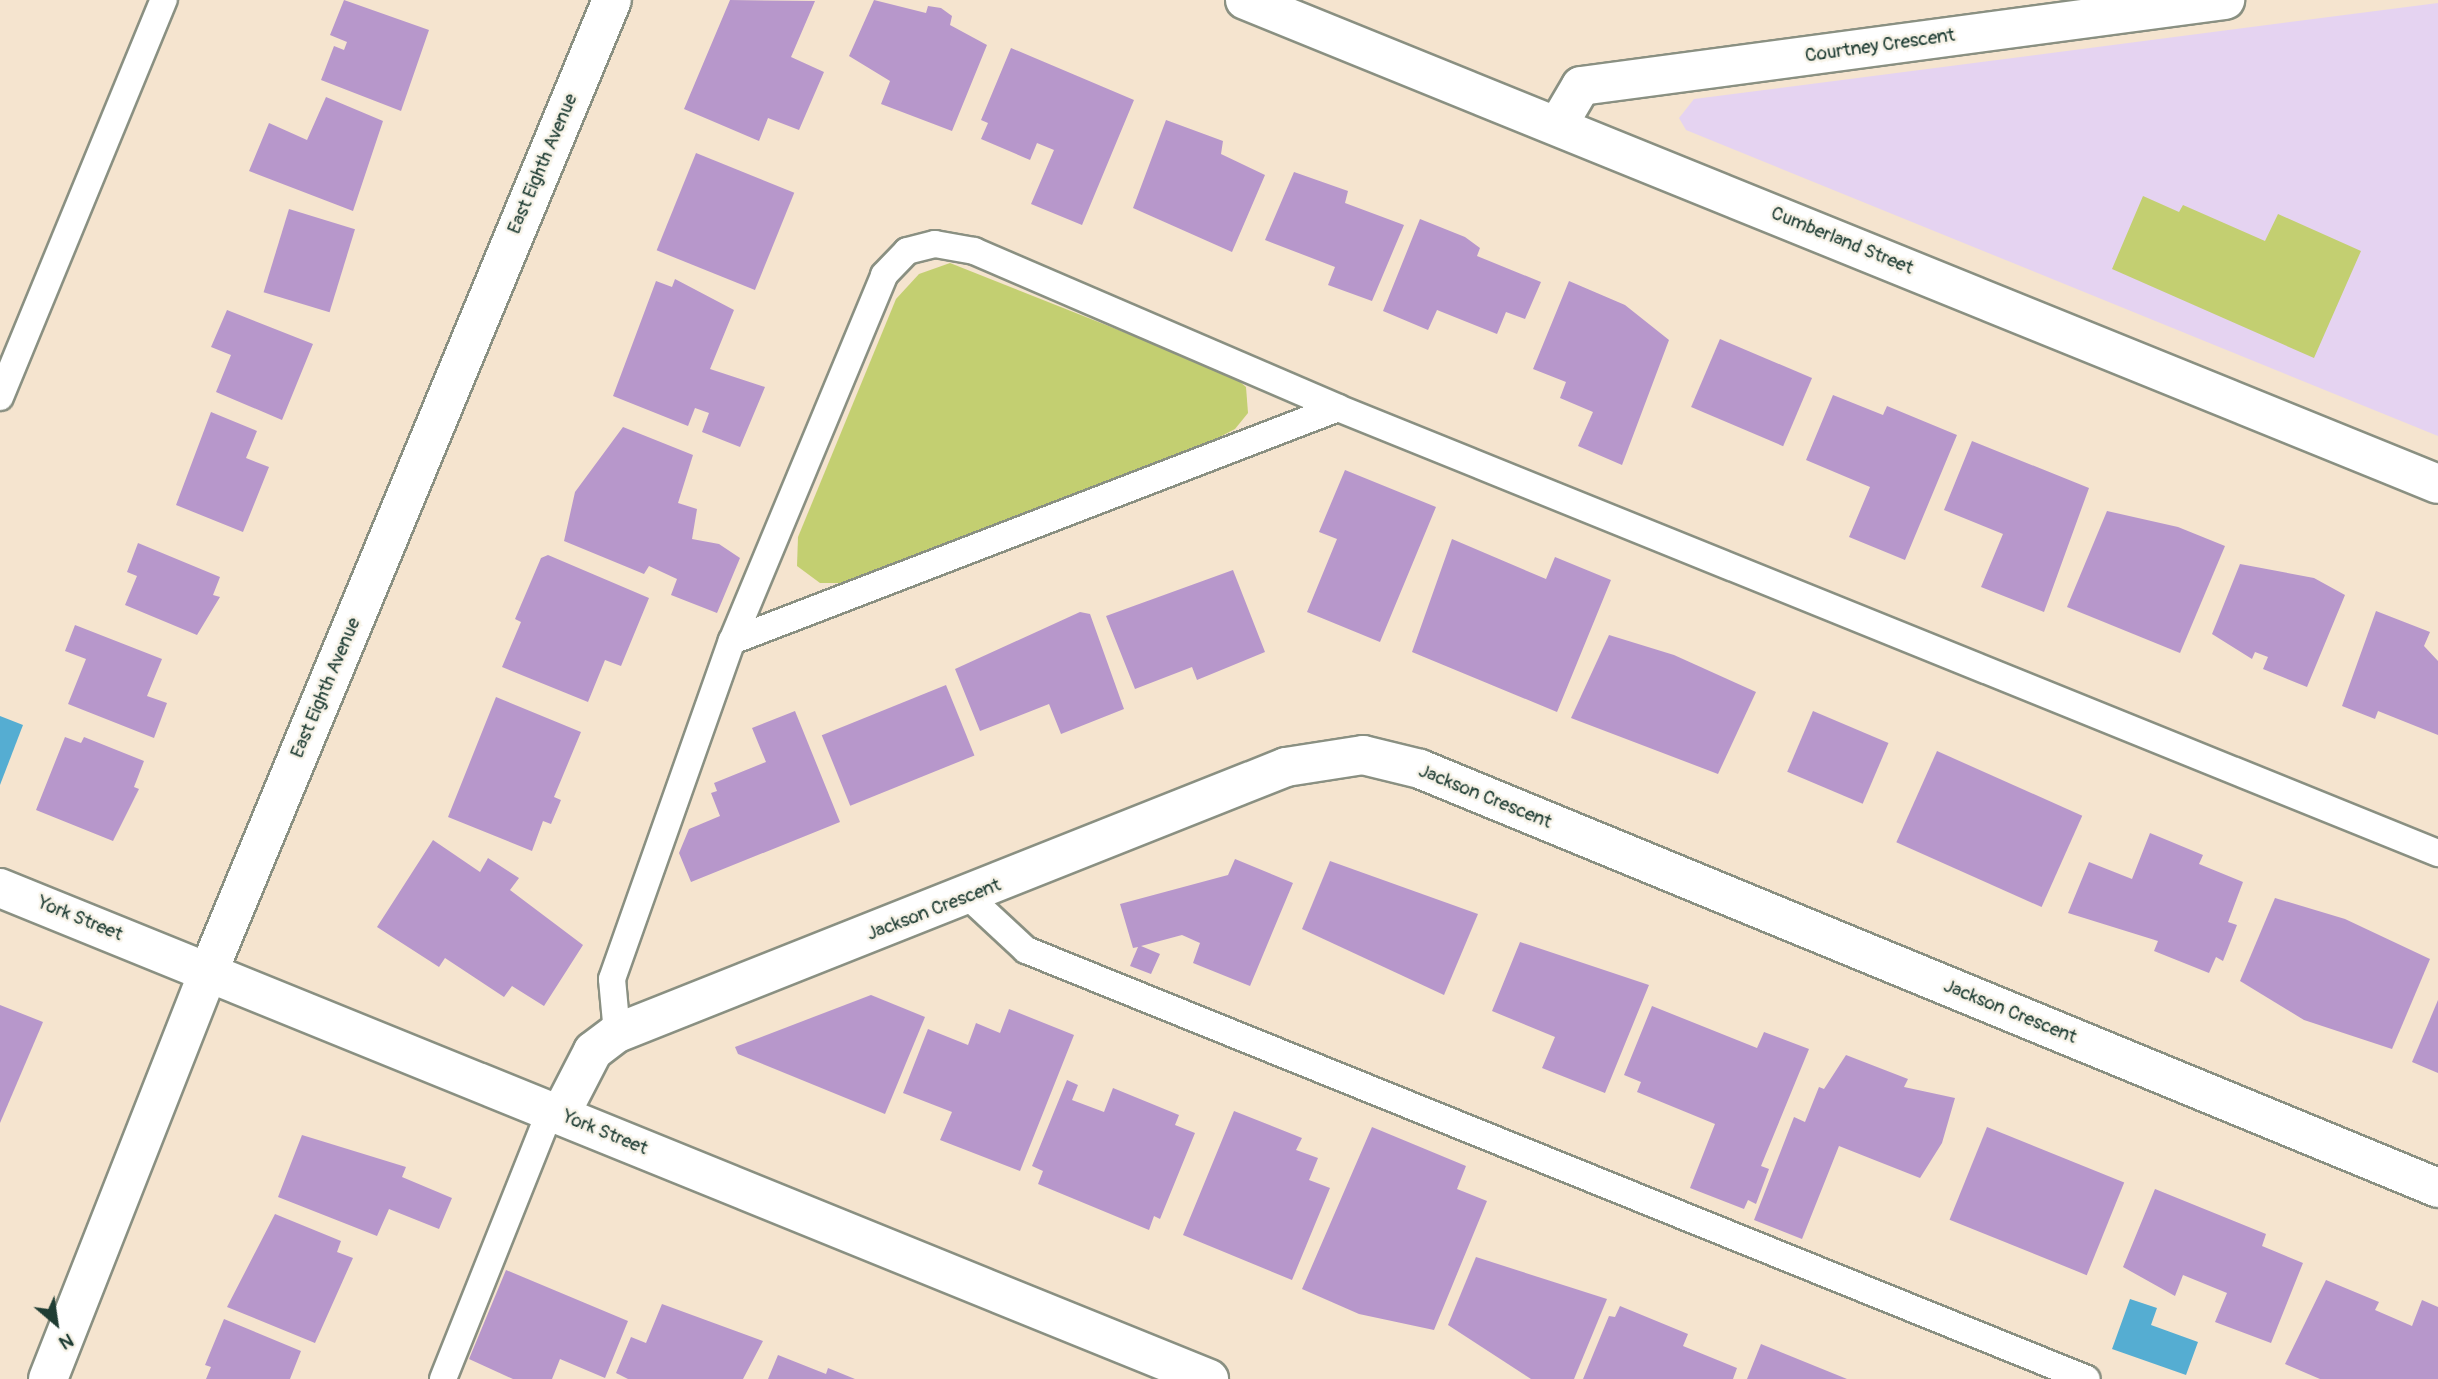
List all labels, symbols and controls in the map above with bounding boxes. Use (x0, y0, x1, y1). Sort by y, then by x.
street label: Courtney Crescent (1804, 24, 1956, 68)
street label: East Eighth Avenue (503, 91, 583, 237)
street label: Cumberland Street (1767, 202, 1917, 280)
street label: East Eighth Avenue (286, 615, 366, 761)
street label: Jackson Crescent (1415, 760, 1555, 834)
street label: Jackson Crescent (864, 874, 1004, 946)
street label: York Street (34, 892, 126, 946)
street label: Jackson Crescent (1940, 975, 2080, 1049)
street label: York Street (559, 1106, 651, 1160)
north arrow (21, 1288, 91, 1358)
text: N (55, 1328, 78, 1355)

